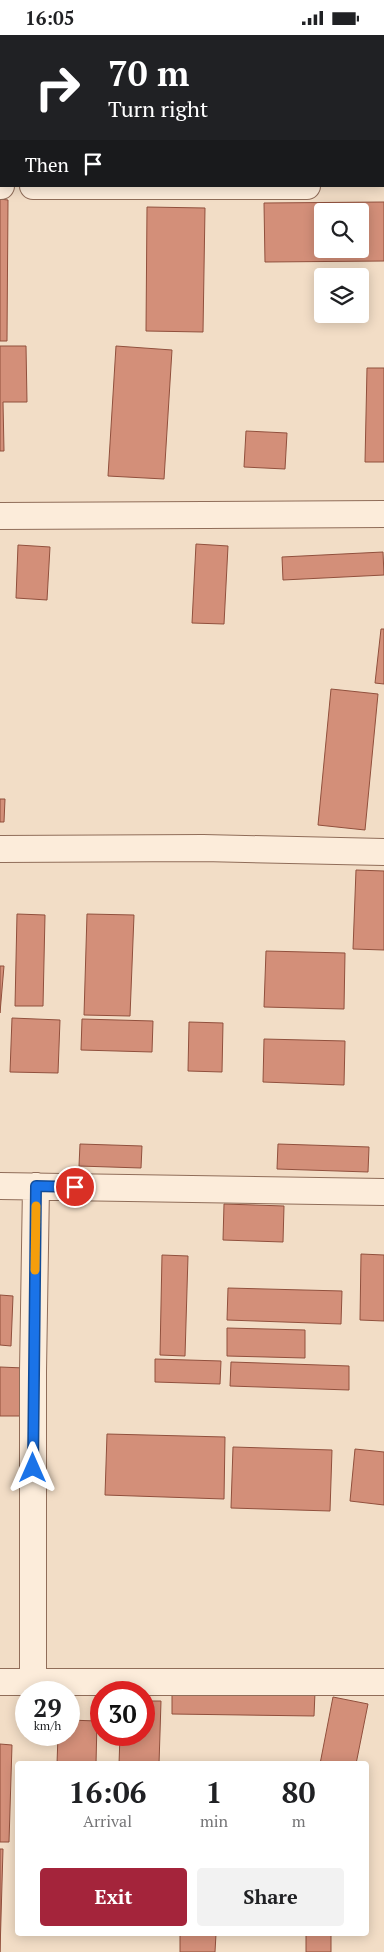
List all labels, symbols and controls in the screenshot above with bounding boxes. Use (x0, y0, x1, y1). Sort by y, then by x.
text: 16:05 (25, 5, 74, 30)
text: 70 m (108, 50, 189, 96)
icon: right (25, 55, 90, 120)
text: Turn right (108, 94, 208, 123)
icon: arrive (79, 150, 107, 178)
text: Then (25, 152, 69, 177)
map controls (314, 203, 369, 323)
button: search (314, 203, 369, 258)
button: layers (314, 268, 369, 323)
pin (54, 1166, 96, 1208)
icon: arrive (61, 1173, 89, 1201)
position arrow (6, 1441, 58, 1493)
speed limit sign: 30 (90, 1681, 155, 1746)
text: 29 (33, 1691, 62, 1724)
text: km/h (34, 1718, 61, 1733)
text: 16:06 (68, 1772, 147, 1812)
text: 1 (206, 1772, 223, 1812)
text: 80 (282, 1772, 316, 1812)
text: Arrival (83, 1810, 132, 1832)
text: min (200, 1810, 228, 1832)
text: m (292, 1810, 305, 1832)
button: Exit (40, 1868, 187, 1926)
button: Share (197, 1868, 344, 1926)

